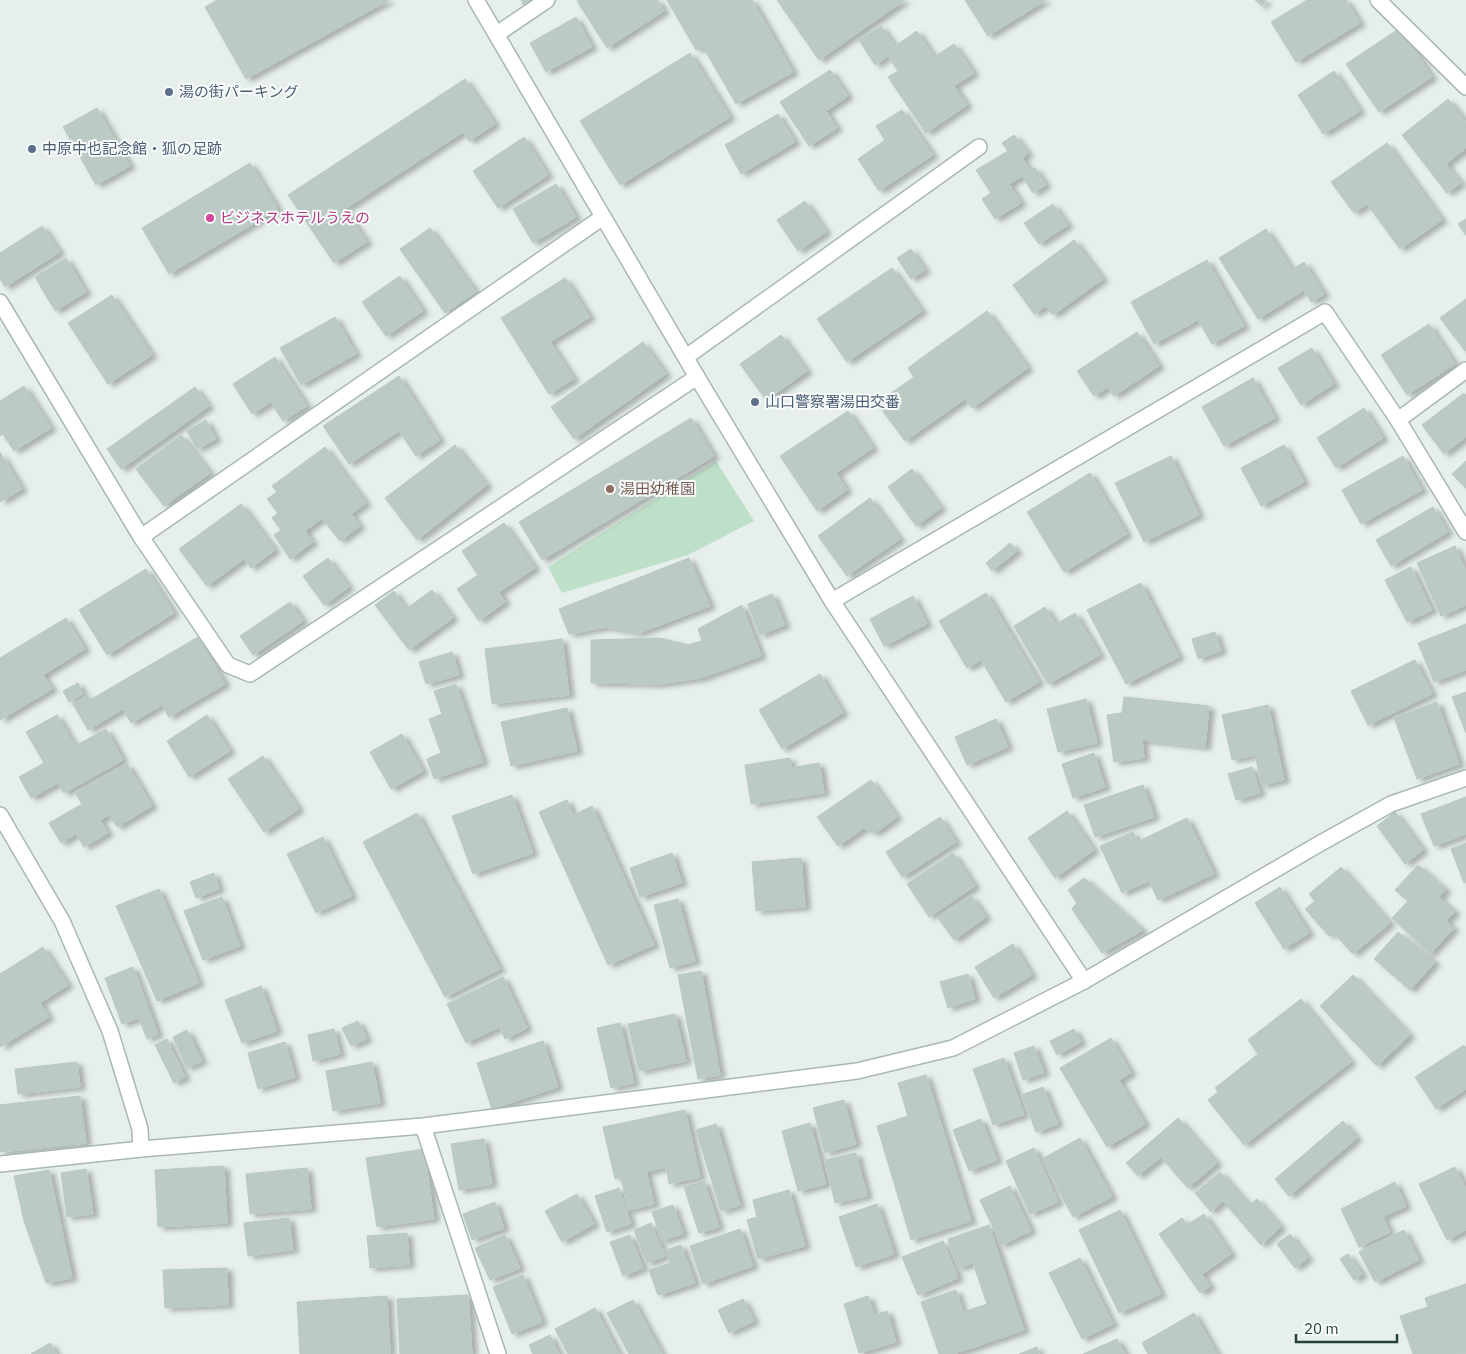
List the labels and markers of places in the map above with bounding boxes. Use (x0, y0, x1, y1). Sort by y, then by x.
place label: 湯の街パーキング (179, 82, 299, 101)
marker: 湯の街パーキング (163, 86, 175, 98)
place label: 中原中也記念館・狐の足跡 (42, 139, 222, 158)
marker: 中原中也記念館・狐の足跡 (26, 143, 38, 155)
place label: ビジネスホテルうえの (220, 208, 370, 227)
marker: ビジネスホテルうえの (204, 212, 216, 224)
place label: 山口警察署湯田交番 (765, 392, 900, 411)
marker: 山口警察署湯田交番 (749, 396, 761, 408)
place label: 湯田幼稚園 (620, 479, 695, 498)
marker: 湯田幼稚園 (604, 483, 616, 495)

